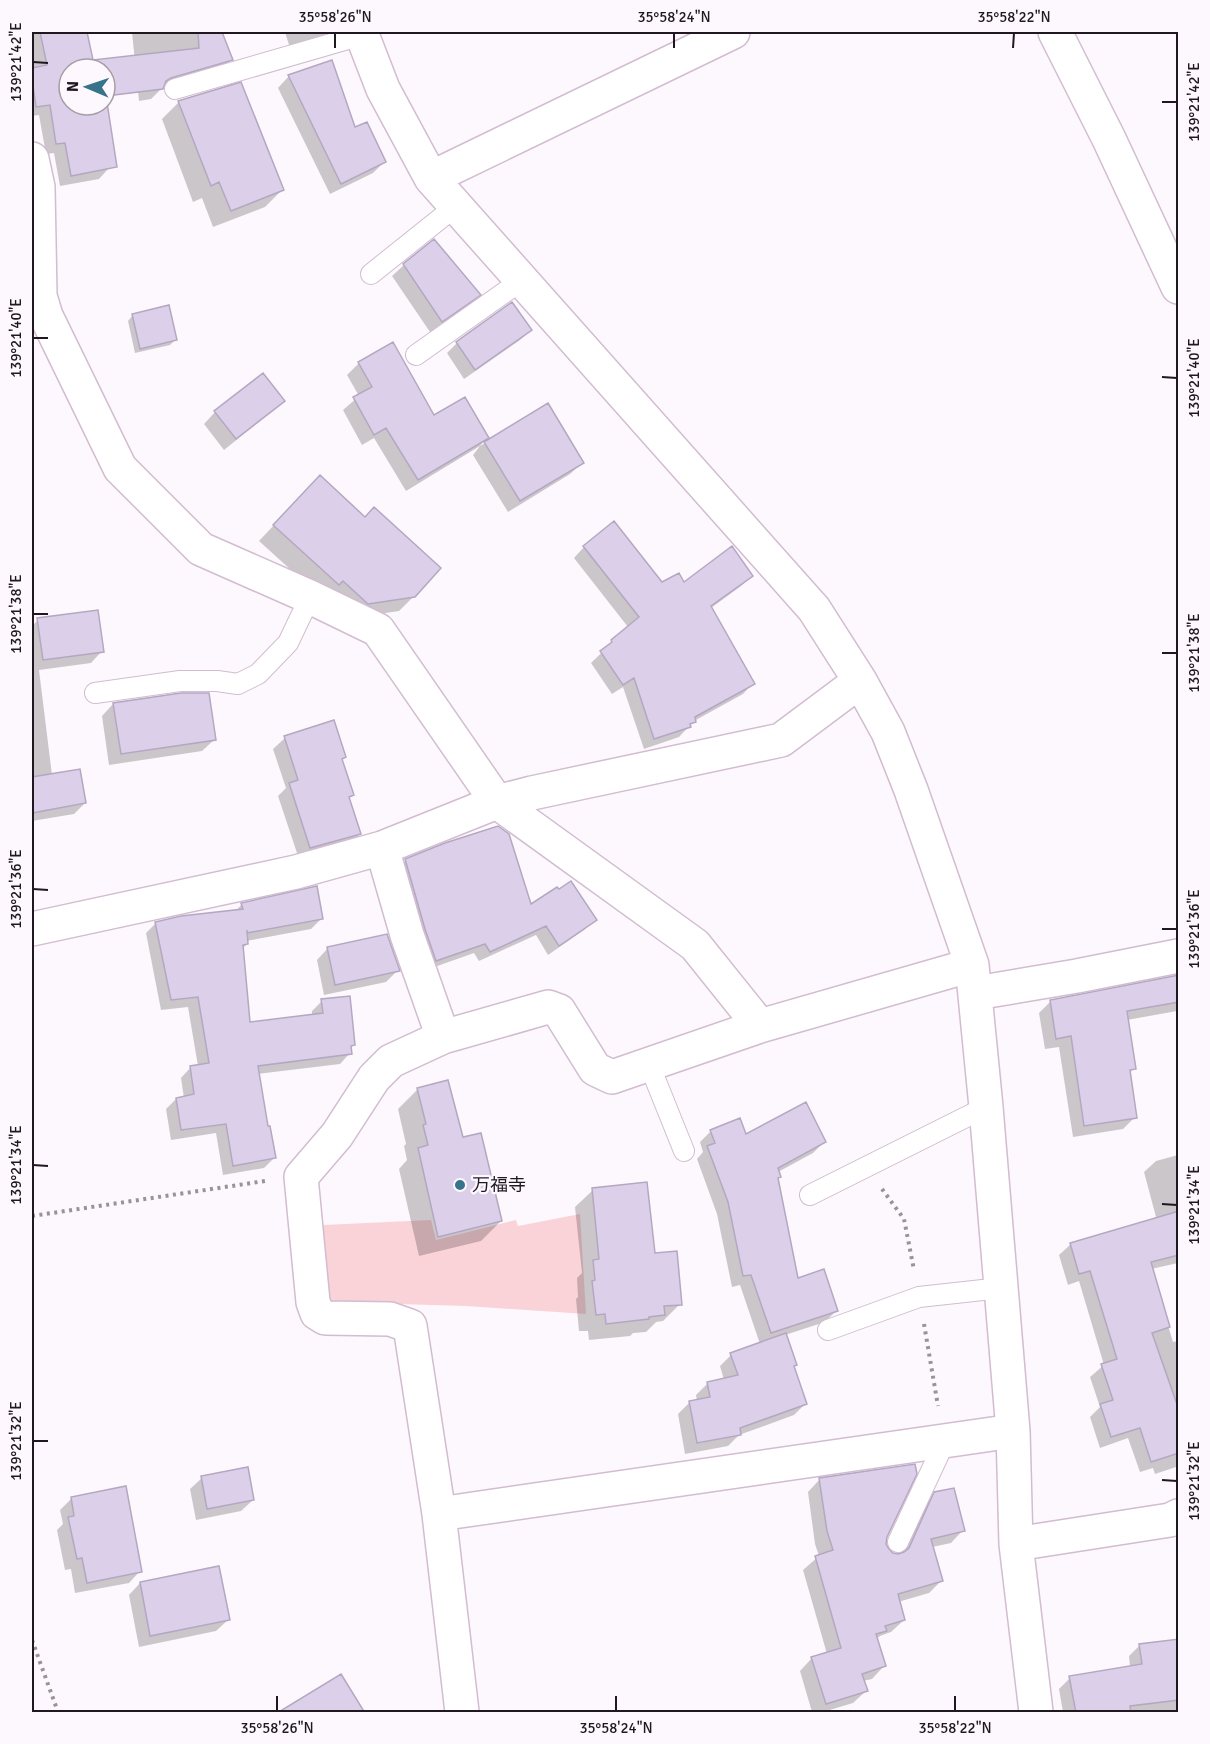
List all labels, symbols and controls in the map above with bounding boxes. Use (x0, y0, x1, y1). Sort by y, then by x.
text: 35°58'26"N (298, 8, 372, 26)
text: 35°58'24"N (637, 8, 711, 26)
text: 35°58'22"N (977, 8, 1051, 26)
text: 139°21'42"E (7, 22, 25, 102)
north arrow (57, 57, 117, 117)
text: 139°21'42"E (1185, 62, 1203, 142)
text: N (63, 81, 83, 92)
text: 139°21'40"E (7, 298, 25, 378)
text: 139°21'40"E (1185, 338, 1203, 418)
text: 139°21'38"E (7, 574, 25, 654)
text: 139°21'38"E (1185, 613, 1203, 693)
text: 139°21'36"E (7, 849, 25, 929)
text: 139°21'36"E (1185, 889, 1203, 969)
text: 139°21'34"E (7, 1125, 25, 1205)
text: 139°21'34"E (1185, 1165, 1203, 1245)
place label: 万福寺 (472, 1174, 526, 1196)
marker: 万福寺 (453, 1178, 467, 1192)
text: 139°21'32"E (7, 1401, 25, 1481)
text: 139°21'32"E (1185, 1441, 1203, 1521)
text: 35°58'26"N (240, 1719, 314, 1737)
text: 35°58'24"N (579, 1719, 653, 1737)
text: 35°58'22"N (918, 1719, 992, 1737)

